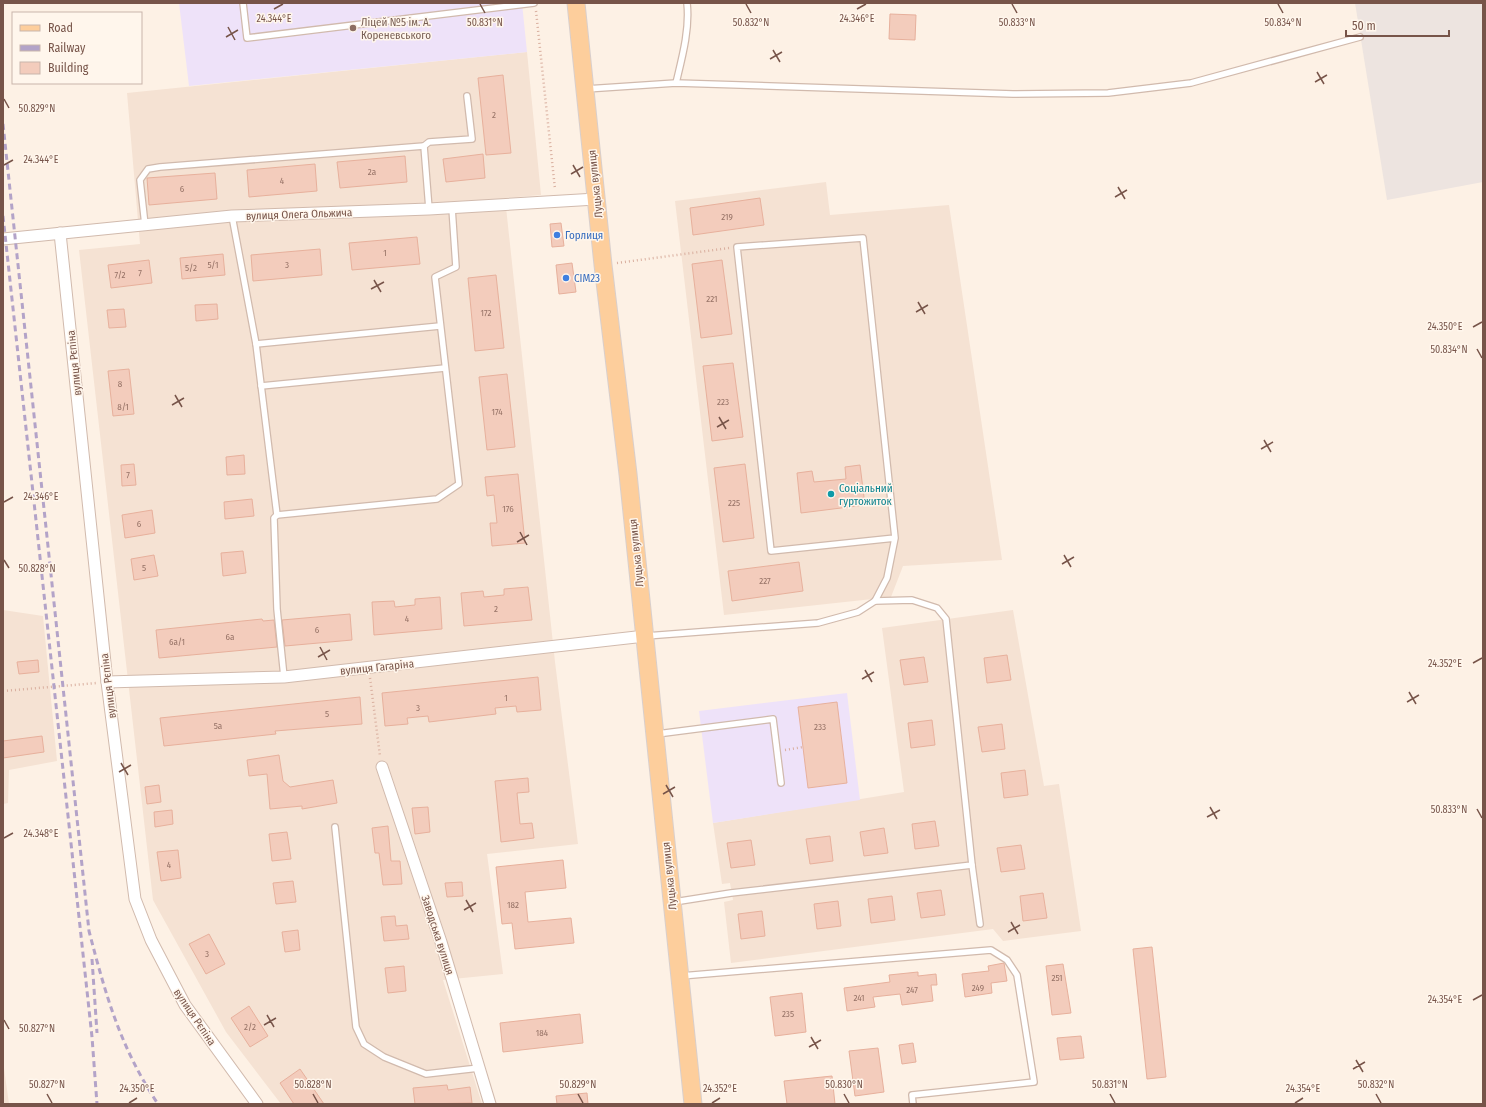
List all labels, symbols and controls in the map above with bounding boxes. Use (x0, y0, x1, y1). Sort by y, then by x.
legend (12, 12, 142, 84)
scale bar (1346, 12, 1449, 38)
text: 24.344°E (257, 13, 292, 25)
text: 24.346°E (840, 13, 875, 25)
place label: Ліцей №5 ім. А. Кореневського (361, 16, 431, 42)
text: 50.831°N (467, 17, 503, 29)
text: 50.832°N (733, 17, 769, 29)
text: 50.833°N (999, 17, 1035, 29)
text: 50.834°N (1265, 17, 1301, 29)
text: 50 m (1352, 19, 1376, 33)
text: Road (48, 21, 73, 35)
marker: Ліцей №5 ім. А. Кореневського (348, 23, 358, 33)
text: Railway (48, 41, 86, 55)
text: Building (48, 61, 89, 75)
text: 50.829°N (19, 103, 55, 115)
house number: 2 (492, 110, 496, 120)
street label: Луцька вулиця (585, 149, 606, 219)
text: 24.344°E (24, 154, 59, 166)
house number: 2а (368, 167, 377, 177)
house number: 4 (280, 176, 285, 186)
house number: 6 (180, 184, 185, 194)
street label: вулиця Олега Ольжича (246, 206, 353, 223)
house number: 219 (721, 212, 733, 222)
place label: Горлиця (565, 229, 603, 242)
marker: Горлиця (552, 230, 562, 240)
house number: 1 (383, 248, 387, 258)
house number: 5/1 (207, 260, 219, 270)
house number: 3 (285, 260, 289, 270)
house number: 5/2 (185, 263, 197, 273)
house number: 7 (138, 268, 142, 278)
house number: 7/2 (114, 270, 126, 280)
place label: СІМ23 (574, 272, 600, 285)
marker: СІМ23 (561, 273, 571, 283)
house number: 221 (706, 294, 718, 304)
house number: 172 (480, 308, 492, 318)
text: 24.350°E (1428, 321, 1463, 333)
street label: вулиця Рєпіна (65, 330, 84, 396)
text: 50.834°N (1431, 344, 1467, 356)
house number: 8 (118, 379, 123, 389)
house number: 223 (717, 397, 729, 407)
house number: 8/1 (117, 402, 129, 412)
house number: 174 (491, 407, 503, 417)
house number: 7 (126, 470, 130, 480)
place label: Соціальний гуртожиток (839, 482, 893, 508)
marker: Соціальний гуртожиток (826, 489, 836, 499)
text: 24.346°E (24, 491, 59, 503)
house number: 225 (728, 498, 740, 508)
house number: 176 (502, 504, 514, 514)
street label: Луцька вулиця (626, 518, 647, 588)
house number: 6 (137, 519, 142, 529)
text: 50.828°N (18, 563, 56, 575)
house number: 5 (142, 563, 146, 573)
house number: 227 (759, 576, 771, 586)
house number: 2 (494, 604, 498, 614)
house number: 4 (405, 614, 410, 624)
house number: 6 (315, 625, 320, 635)
house number: 6а (226, 632, 235, 642)
house number: 6а/1 (169, 637, 185, 647)
street label: вулиця Рєпіна (98, 653, 119, 719)
street label: вулиця Гагаріна (340, 657, 415, 678)
text: 24.352°E (1428, 658, 1462, 670)
house number: 1 (504, 693, 508, 703)
house number: 3 (416, 703, 420, 713)
house number: 5 (325, 709, 329, 719)
house number: 5а (214, 721, 223, 731)
house number: 233 (814, 722, 826, 732)
text: 50.833°N (1431, 804, 1467, 816)
text: 24.348°E (24, 828, 59, 840)
street label: Луцька вулиця (659, 841, 680, 911)
house number: 4 (167, 860, 172, 870)
street label: Заводська вулиця (419, 894, 457, 977)
house number: 182 (507, 900, 519, 910)
house number: 3 (205, 949, 209, 959)
house number: 251 (1051, 973, 1063, 983)
house number: 249 (972, 983, 984, 993)
house number: 247 (906, 985, 918, 995)
street label: вулиця Рєпіна (171, 986, 218, 1048)
house number: 241 (853, 993, 865, 1003)
text: 24.354°E (1428, 994, 1463, 1006)
house number: 235 (782, 1009, 794, 1019)
house number: 2/2 (244, 1022, 256, 1032)
text: 50.827°N (19, 1023, 55, 1035)
house number: 184 (536, 1028, 549, 1038)
text: 50.827°N (29, 1079, 65, 1091)
text: 50.828°N (294, 1079, 332, 1091)
text: 50.829°N (560, 1079, 596, 1091)
text: 50.830°N (825, 1079, 863, 1091)
text: 50.831°N (1092, 1079, 1128, 1091)
text: 50.832°N (1358, 1079, 1394, 1091)
text: 24.350°E (120, 1083, 155, 1095)
text: 24.352°E (703, 1083, 737, 1095)
text: 24.354°E (1286, 1083, 1321, 1095)

